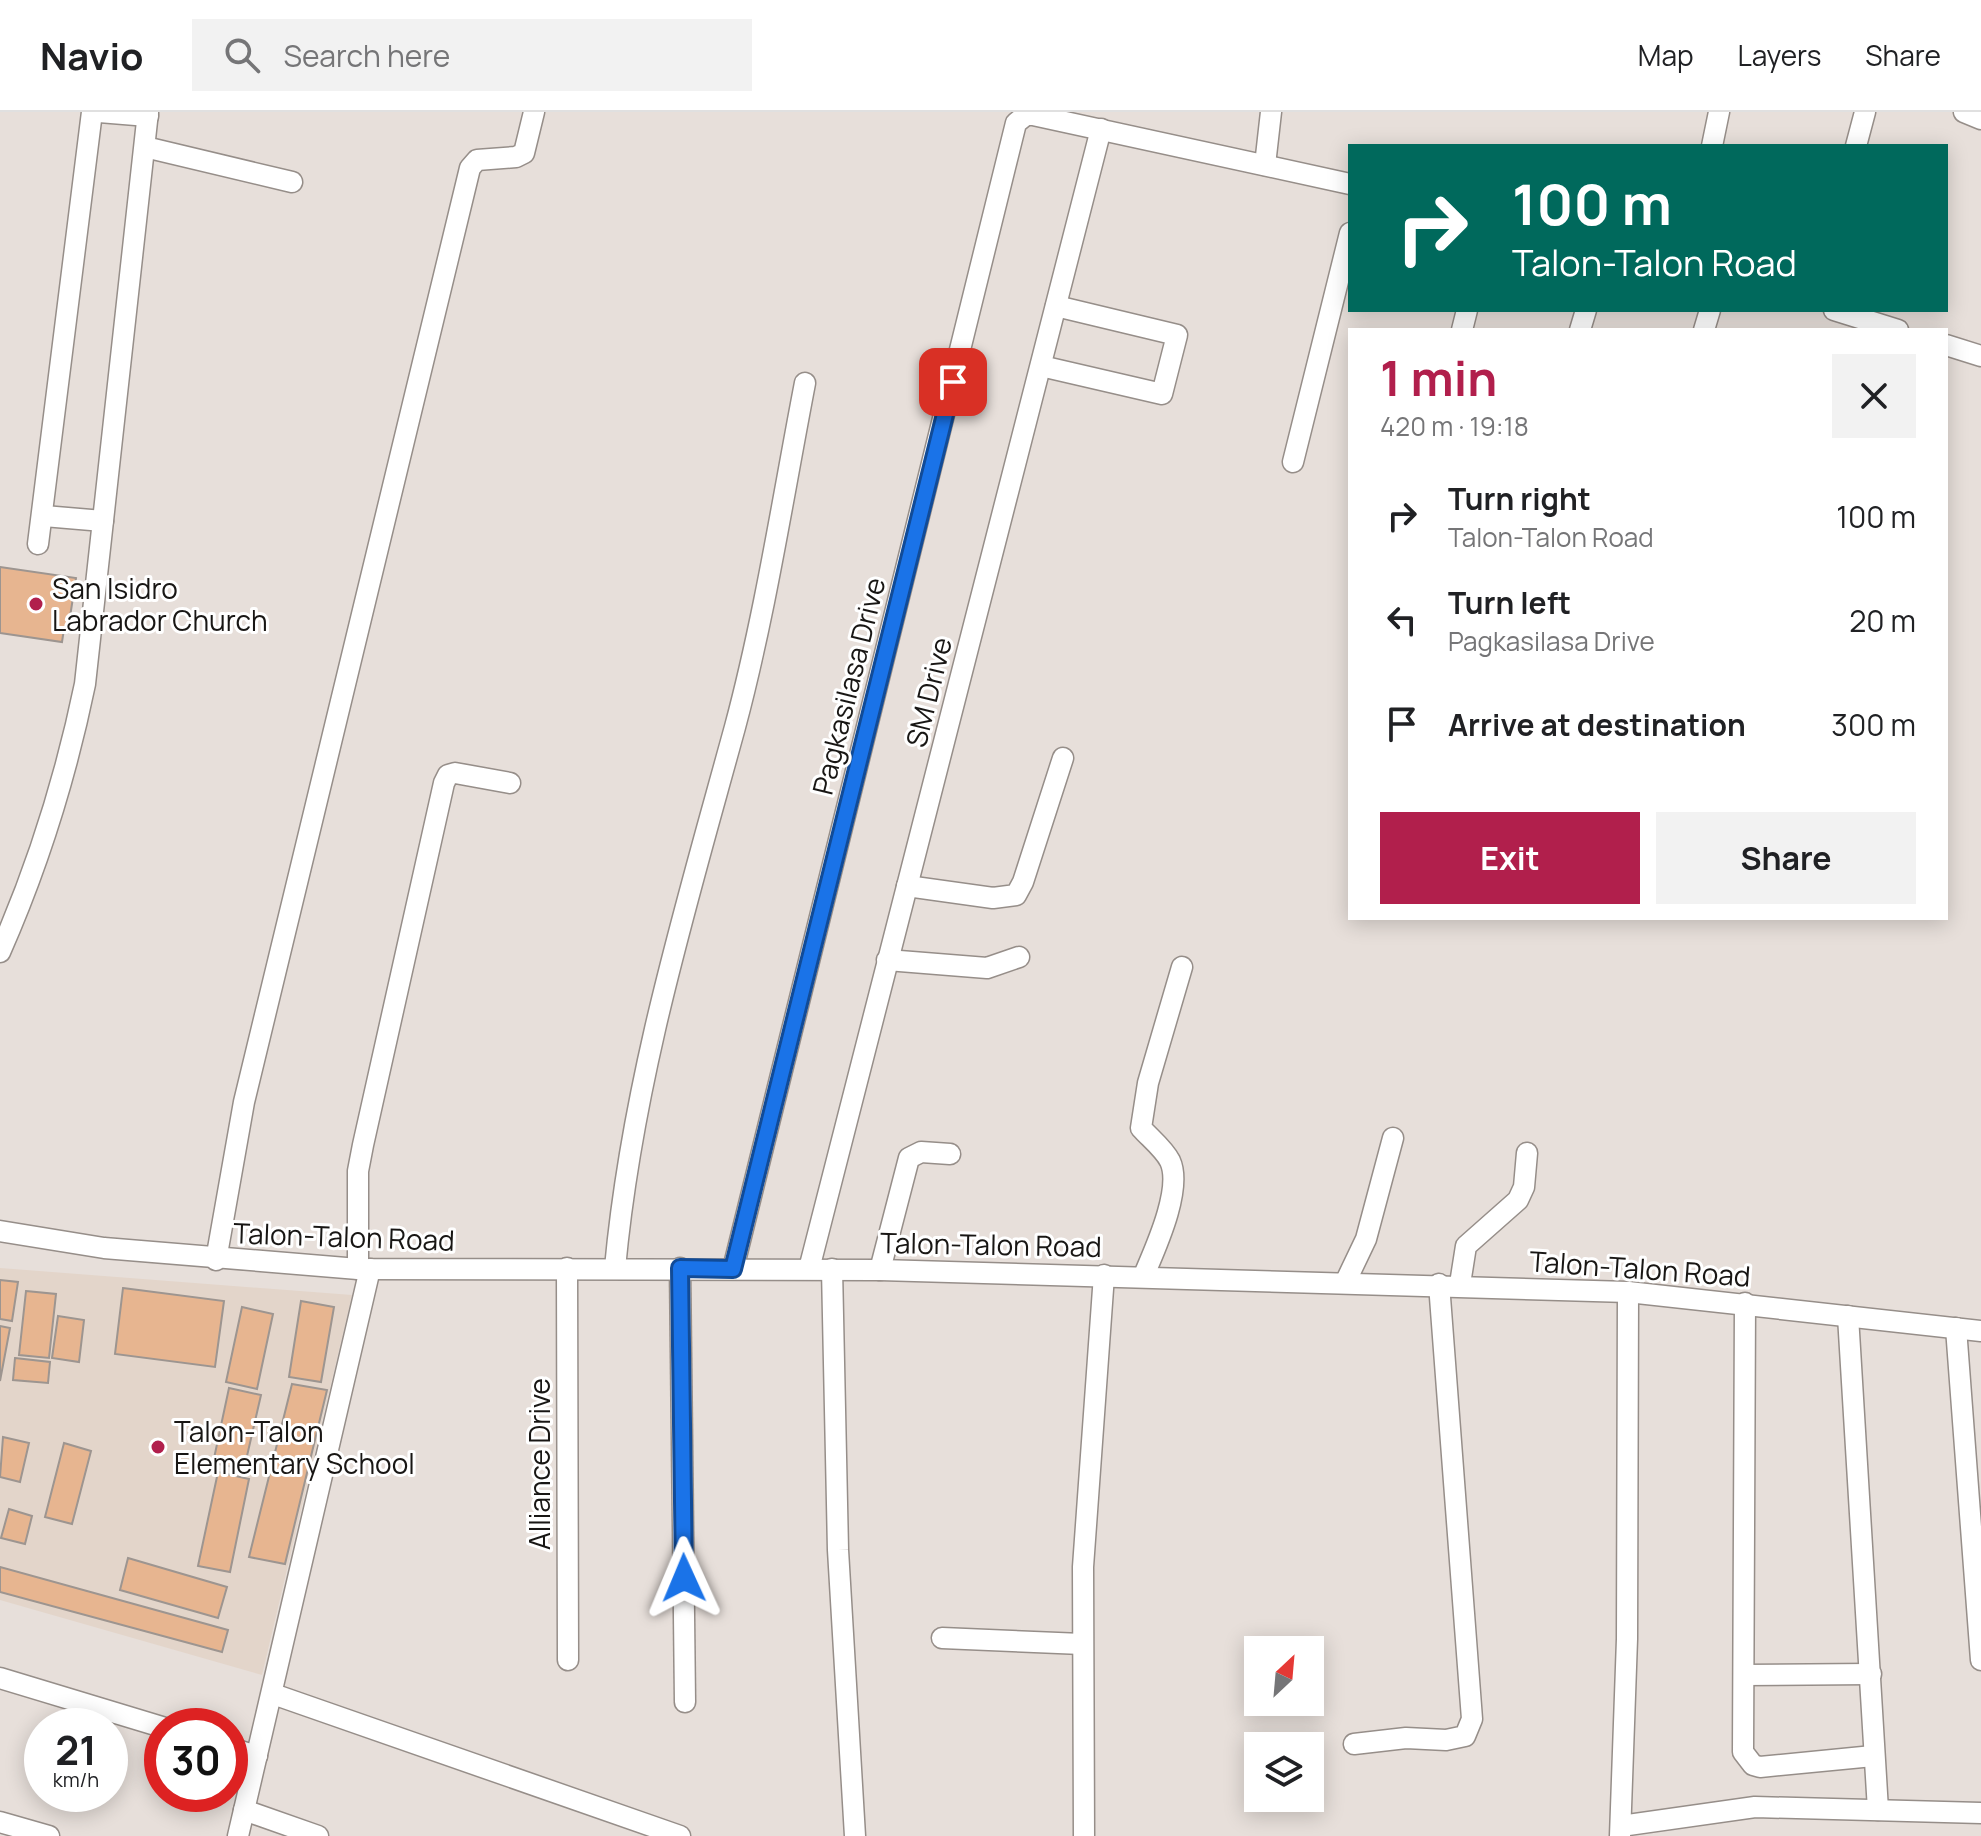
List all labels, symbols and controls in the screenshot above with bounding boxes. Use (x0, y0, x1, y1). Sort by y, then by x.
search box (192, 19, 752, 91)
text: Navio (40, 29, 144, 81)
icon: search (220, 33, 264, 77)
text: Search here (284, 35, 450, 76)
text: Map (1638, 36, 1694, 74)
text: Layers (1738, 36, 1821, 74)
text: Share (1865, 36, 1941, 74)
text: 100 m (1512, 165, 1672, 242)
icon: right (1380, 176, 1484, 280)
text: Talon-Talon Road (1512, 238, 1797, 287)
text: 1 min (1380, 345, 1497, 410)
pin (919, 348, 987, 416)
button: close (1832, 354, 1916, 438)
icon: arrive (931, 360, 975, 404)
text: 420 m · 19:18 (1380, 408, 1529, 444)
text: Turn right (1448, 478, 1591, 519)
icon: right (1380, 494, 1424, 538)
text: 100 m (1836, 496, 1916, 537)
text: Talon-Talon Road (1448, 519, 1654, 555)
place label: San Isidro Labrador Church (52, 569, 268, 639)
street label: Pagkasilasa Drive (803, 573, 893, 799)
text: Turn left (1448, 582, 1571, 623)
marker: San Isidro Labrador Church (27, 595, 45, 613)
icon: left (1380, 598, 1424, 642)
text: 20 m (1849, 600, 1916, 641)
text: Pagkasilasa Drive (1448, 623, 1655, 659)
street label: SM Drive (896, 633, 960, 751)
icon: arrive (1380, 702, 1424, 746)
text: Arrive at destination (1448, 704, 1746, 745)
text: 300 m (1831, 704, 1916, 745)
button: Exit (1380, 812, 1640, 904)
button: Share (1656, 812, 1916, 904)
street label: Talon-Talon Road (233, 1213, 455, 1259)
street label: Talon-Talon Road (880, 1223, 1102, 1265)
street label: Talon-Talon Road (1528, 1241, 1752, 1295)
street label: Alliance Drive (520, 1378, 558, 1550)
place label: Talon-Talon Elementary School (174, 1412, 415, 1482)
marker: Talon-Talon Elementary School (149, 1438, 167, 1456)
position arrow (642, 1536, 726, 1620)
north arrow (1244, 1636, 1324, 1716)
map controls (1244, 1636, 1324, 1812)
speed limit sign: 30 (144, 1708, 248, 1812)
text: 21 (55, 1722, 97, 1777)
button: layers (1244, 1732, 1324, 1812)
text: km/h (53, 1766, 99, 1793)

